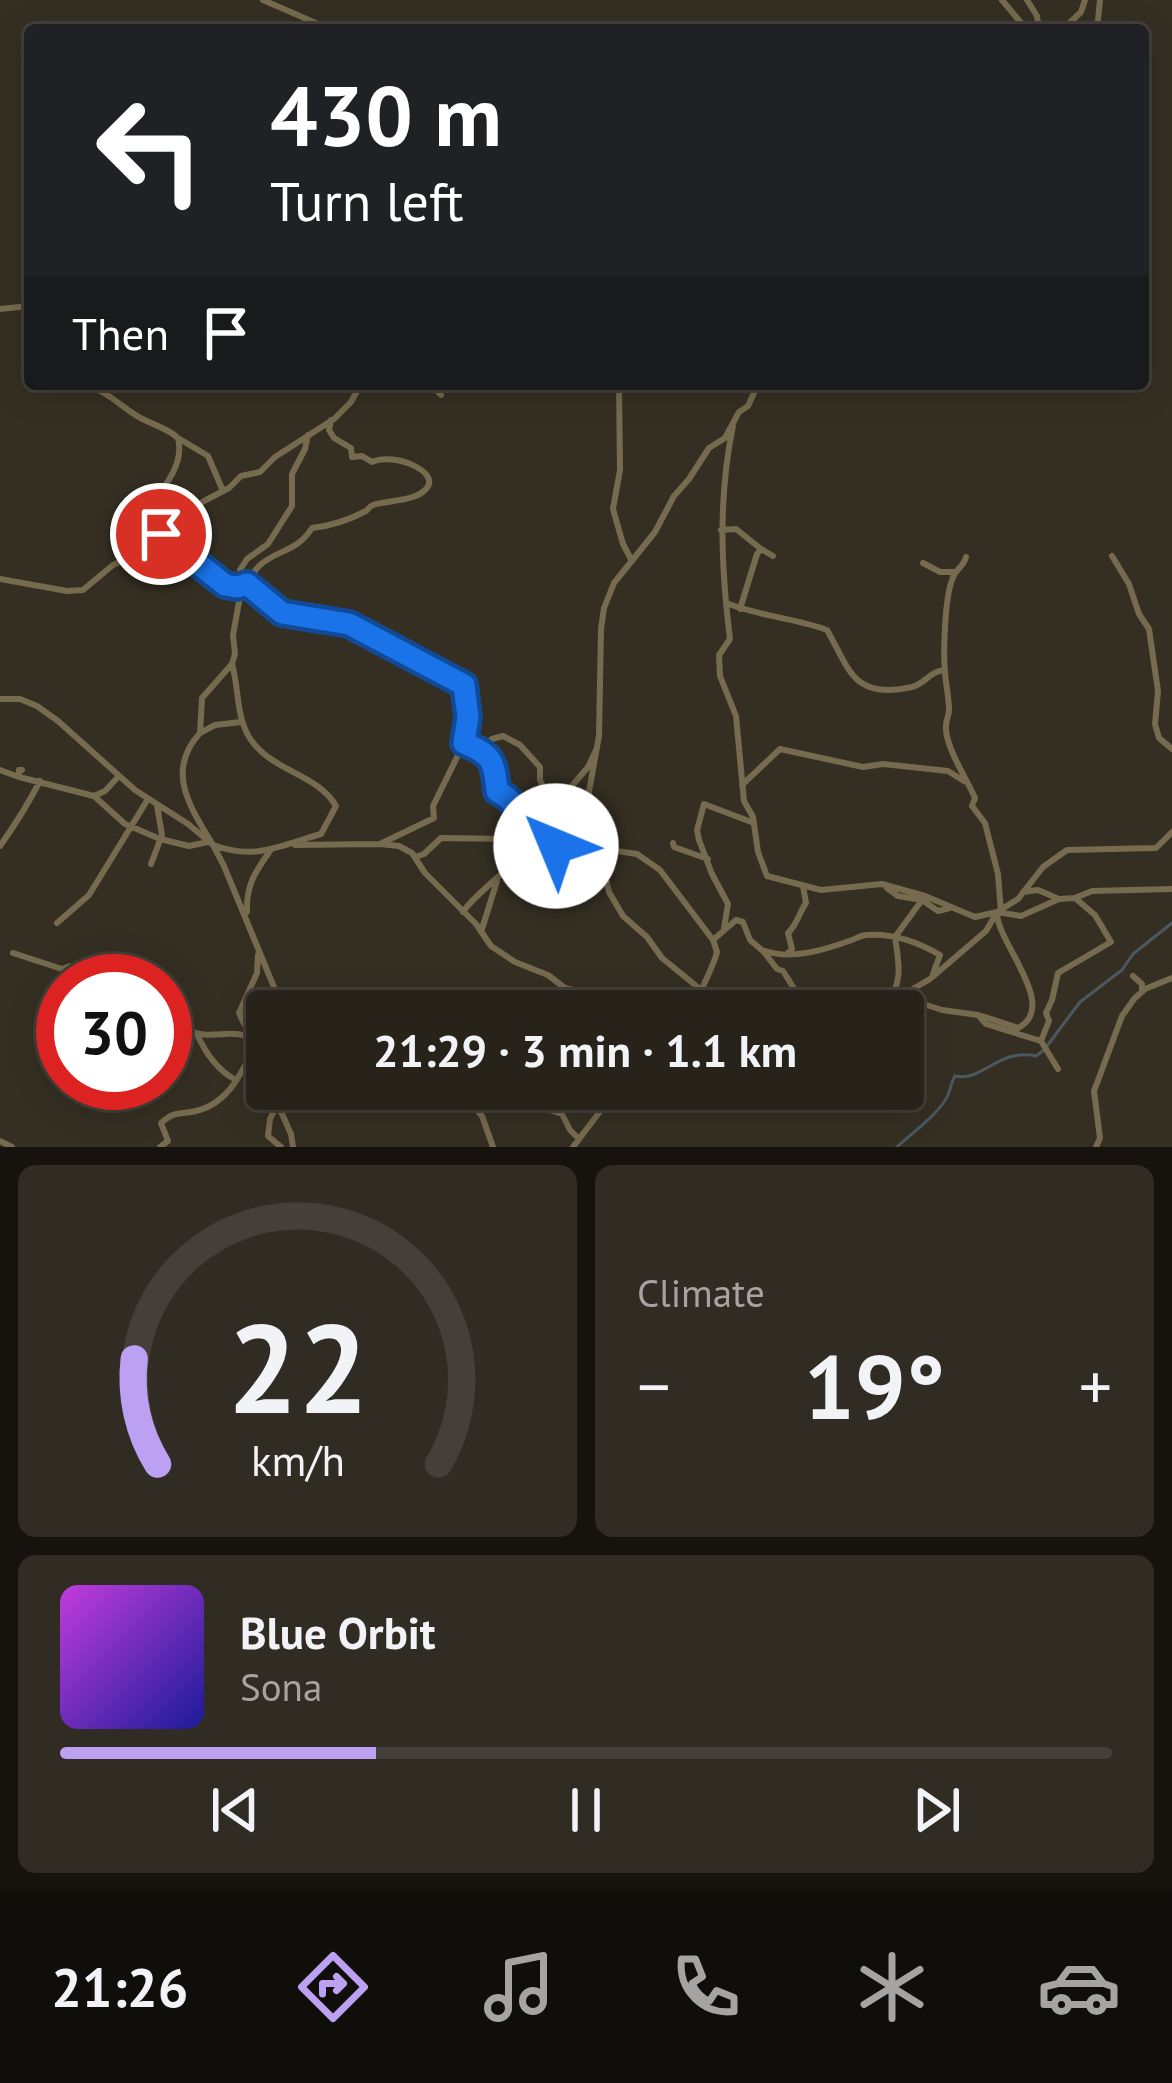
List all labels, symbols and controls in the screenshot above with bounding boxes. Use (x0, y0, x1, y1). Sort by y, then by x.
text: 430 m (270, 60, 502, 169)
icon: left (72, 72, 228, 228)
text: Turn left (270, 166, 464, 236)
icon: arrive (193, 300, 259, 366)
text: Then (72, 304, 169, 362)
pin (110, 483, 212, 585)
icon: arrive (128, 501, 194, 567)
position arrow (493, 783, 619, 909)
speed limit sign: 30 (36, 954, 192, 1110)
text: 21:29 · 3 min · 1.1 km (373, 1021, 797, 1079)
text: Climate (637, 1267, 765, 1318)
text: 22 (227, 1286, 368, 1447)
text: 19° (804, 1327, 945, 1444)
text: − (637, 1343, 670, 1428)
text: + (1079, 1343, 1112, 1428)
text: km/h (250, 1432, 345, 1488)
text: Blue Orbit (240, 1603, 436, 1661)
text: Sona (240, 1661, 322, 1712)
icon: previous (202, 1777, 268, 1843)
icon: pause (553, 1777, 619, 1843)
icon: next (904, 1777, 970, 1843)
icon: directions (291, 1945, 375, 2029)
icon: music (477, 1945, 561, 2029)
icon: phone (664, 1945, 748, 2029)
icon: climate (850, 1945, 934, 2029)
icon: car (1037, 1945, 1121, 2029)
text: 21:26 (51, 1952, 188, 2022)

